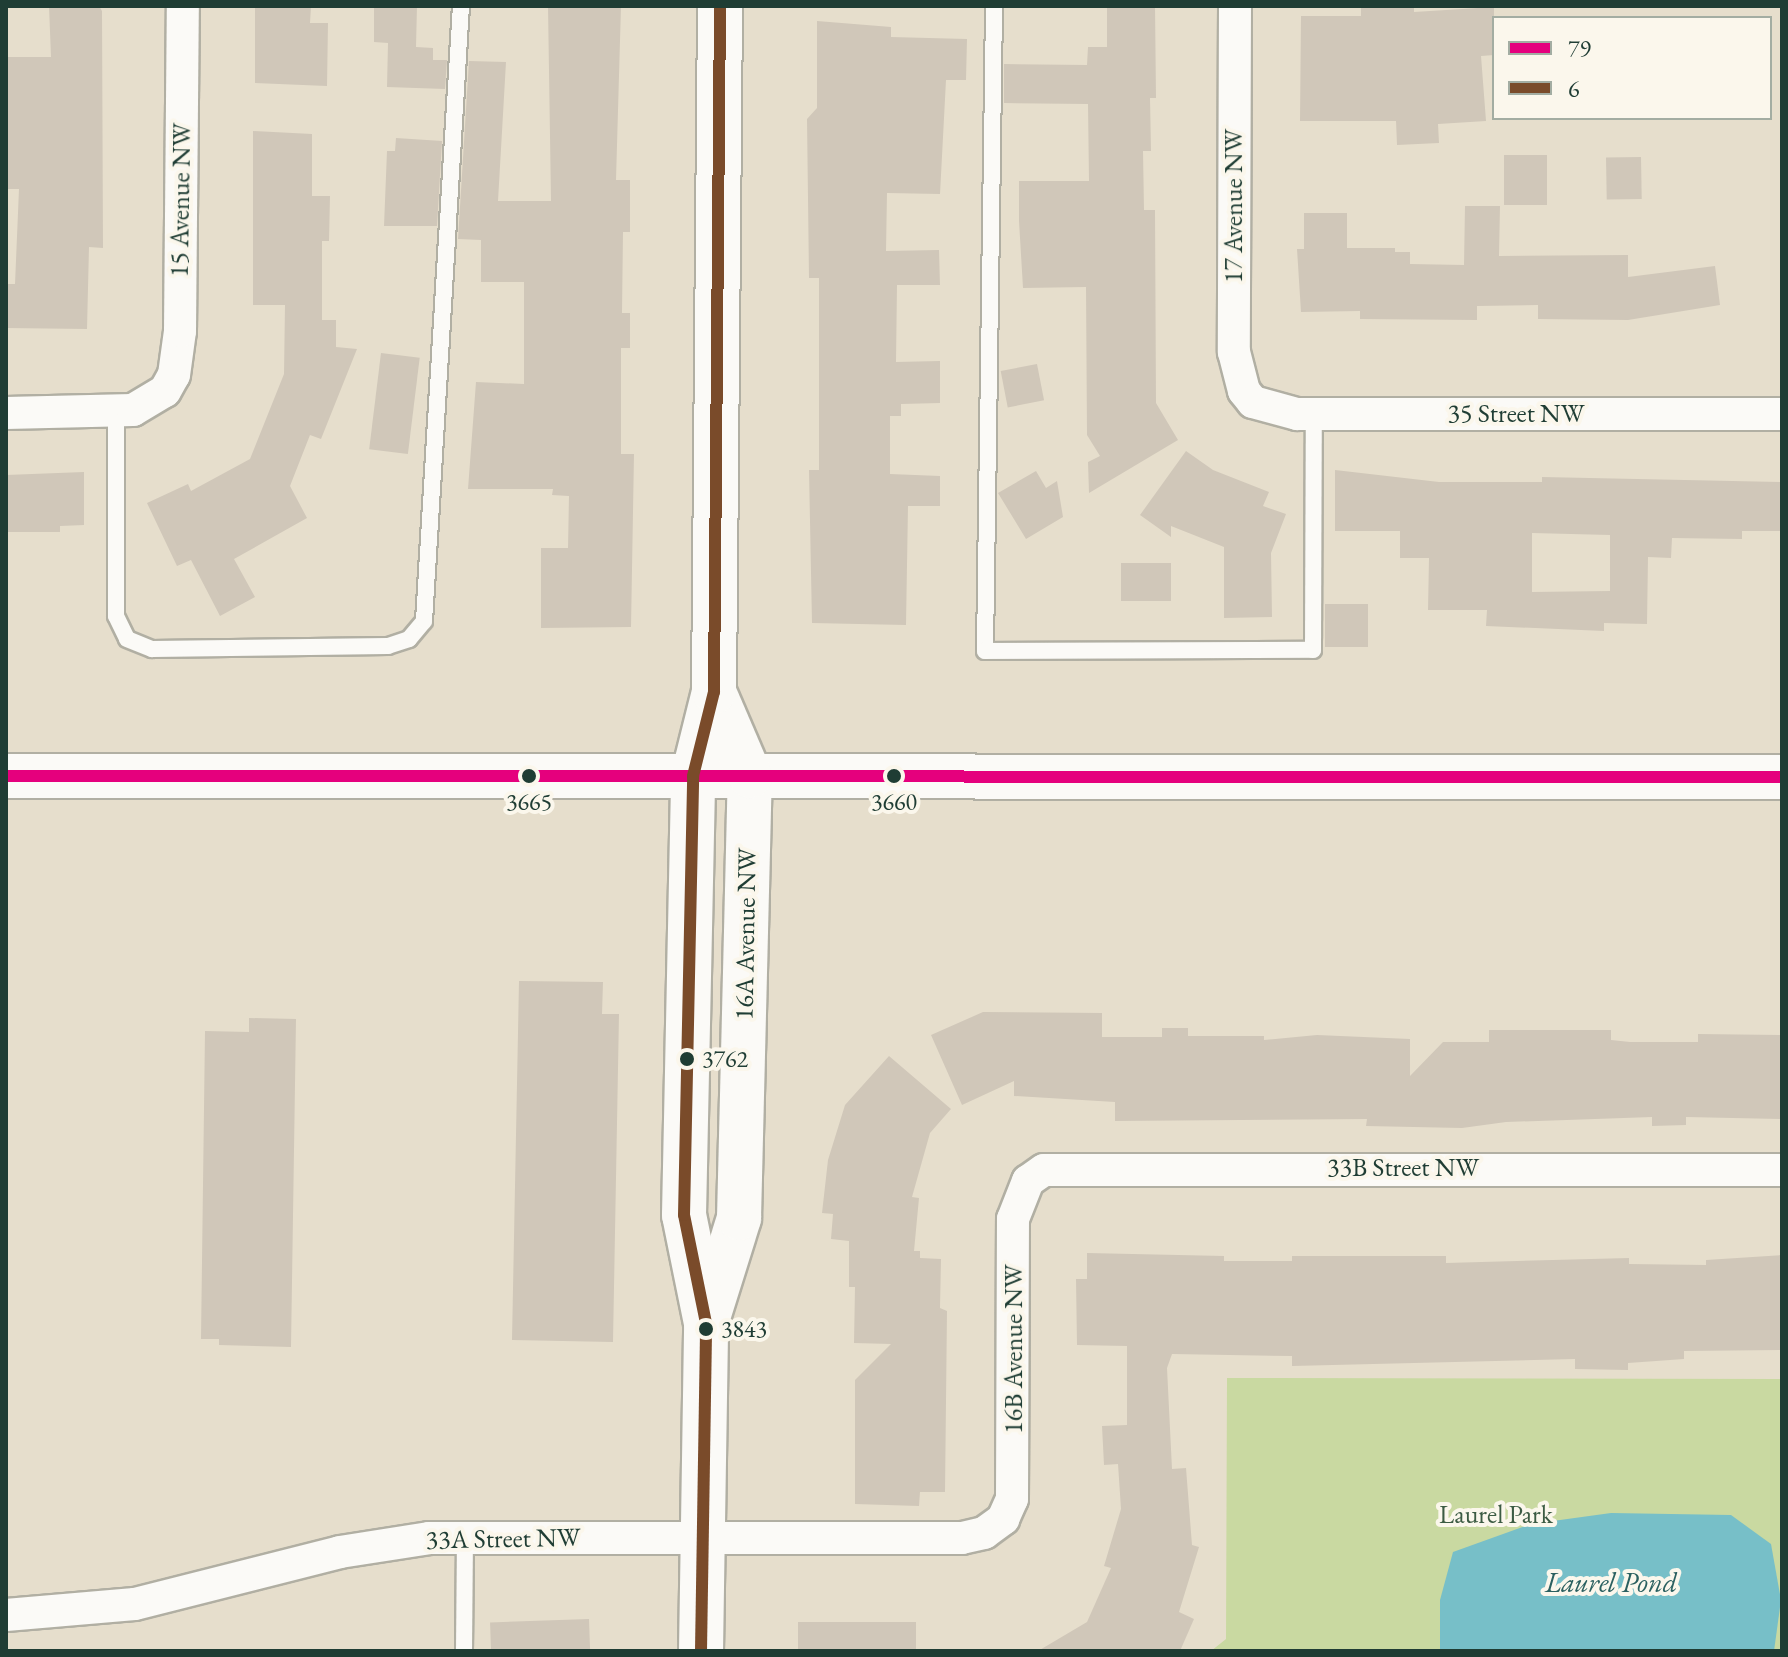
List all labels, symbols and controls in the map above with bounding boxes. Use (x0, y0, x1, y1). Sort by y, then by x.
legend (1492, 16, 1772, 120)
text: 79 (1568, 33, 1591, 64)
text: 6 (1568, 73, 1580, 104)
street label: 15 Avenue NW (164, 123, 198, 277)
street label: 17 Avenue NW (1218, 129, 1250, 283)
street label: 35 Street NW (1448, 398, 1584, 430)
marker: 3665 (521, 768, 537, 784)
marker: 3660 (886, 768, 902, 784)
place label: 3665 (506, 788, 552, 816)
place label: 3660 (871, 788, 917, 816)
street label: 16A Avenue NW (729, 848, 763, 1020)
place label: 3762 (702, 1045, 748, 1073)
marker: 3762 (679, 1051, 695, 1067)
street label: 33B Street NW (1327, 1152, 1479, 1184)
street label: 16B Avenue NW (998, 1264, 1030, 1434)
place label: 3843 (721, 1315, 767, 1343)
marker: 3843 (698, 1321, 714, 1337)
park label: Laurel Park (1439, 1499, 1553, 1531)
street label: 33A Street NW (425, 1522, 581, 1556)
water label: Laurel Pond (1545, 1565, 1677, 1599)

